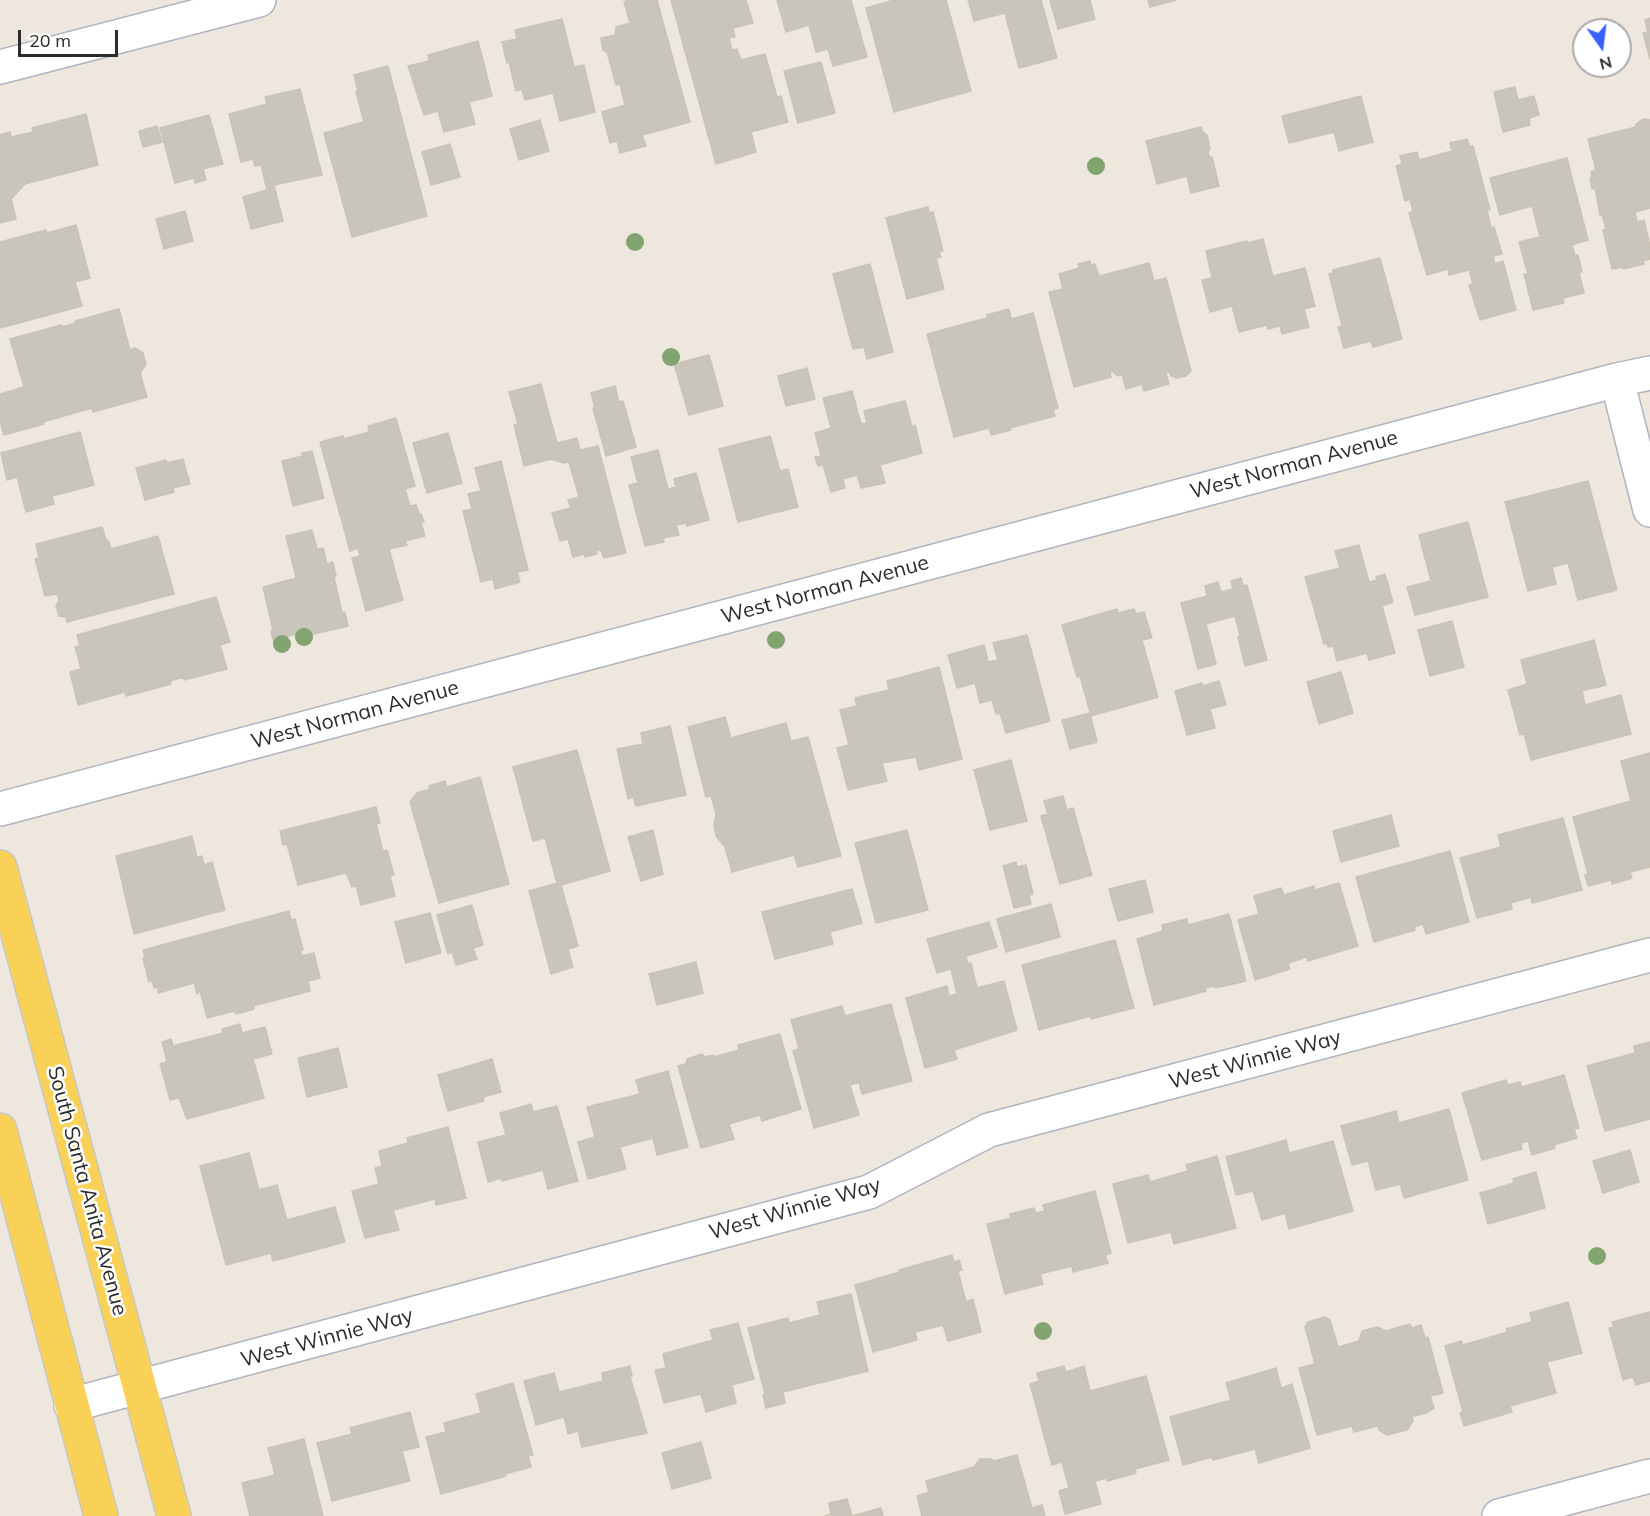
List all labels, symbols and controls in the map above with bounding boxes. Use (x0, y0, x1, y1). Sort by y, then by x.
scale bar (21, 18, 122, 56)
north arrow (1572, 18, 1632, 78)
text: 20 m (29, 29, 71, 52)
text: N (1598, 52, 1614, 75)
street label: West Norman Avenue (1187, 425, 1401, 505)
street label: West Norman Avenue (718, 550, 932, 630)
street label: West Norman Avenue (248, 675, 462, 755)
street label: West Winnie Way (1166, 1025, 1344, 1095)
street label: South Santa Anita Avenue (42, 1064, 132, 1318)
street label: West Winnie Way (706, 1172, 884, 1246)
street label: West Winnie Way (238, 1303, 416, 1373)

